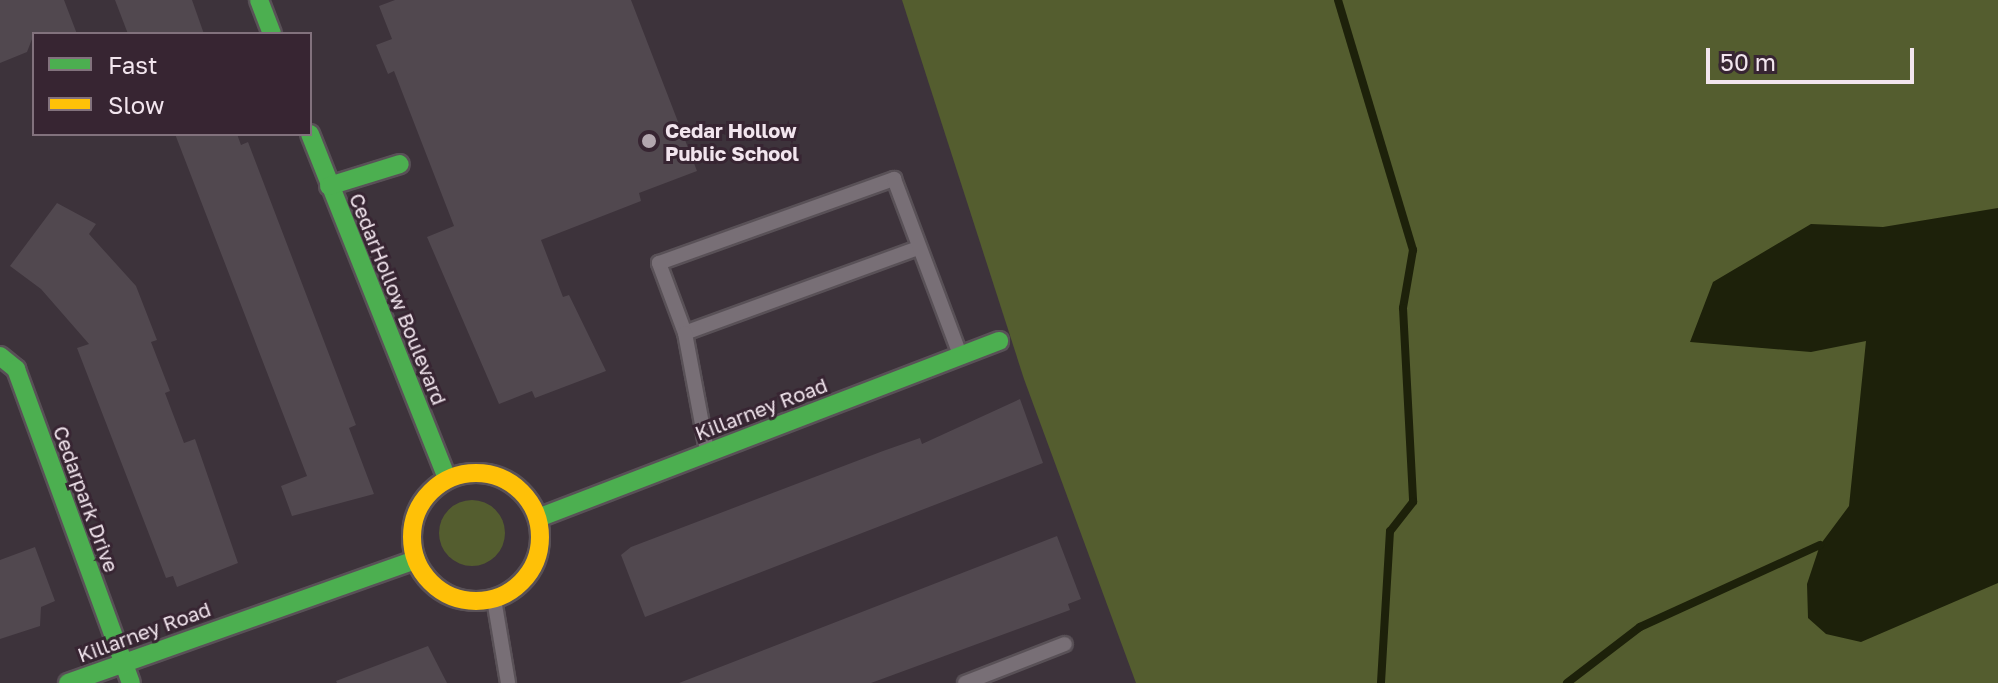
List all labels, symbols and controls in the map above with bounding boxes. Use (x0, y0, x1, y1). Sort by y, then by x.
legend (32, 32, 312, 136)
scale bar (1710, 32, 1918, 82)
text: 50 m (1720, 47, 1776, 76)
text: Fast (108, 50, 158, 79)
text: Slow (108, 90, 164, 119)
place label: Cedar Hollow Public School (665, 118, 799, 165)
marker: Cedar Hollow Public School (640, 132, 658, 150)
street label: CedarHollow Boulevard (345, 190, 451, 408)
street label: Killarney Road (691, 373, 831, 445)
street label: Cedarpark Drive (48, 423, 124, 575)
street label: Killarney Road (74, 597, 214, 667)

